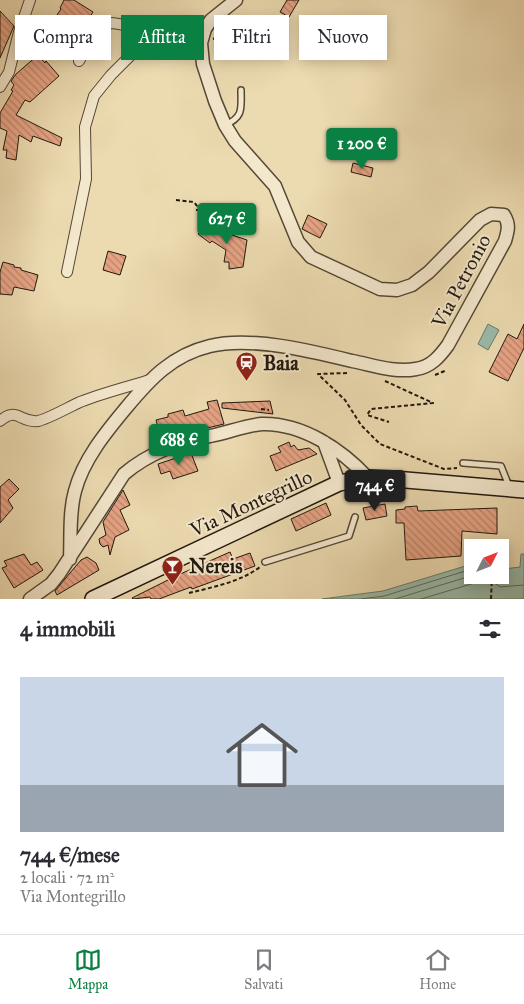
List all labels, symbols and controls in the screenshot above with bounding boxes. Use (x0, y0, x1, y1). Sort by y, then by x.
chip: Compra (15, 15, 111, 60)
chip: Affitta (121, 15, 204, 60)
chip: Filtri (214, 15, 289, 60)
chip: Nuovo (299, 15, 387, 60)
pin: 1 200 € (316, 128, 408, 170)
text: 1 200 € (337, 134, 387, 153)
pin: 627 € (192, 202, 262, 245)
text: 627 € (208, 209, 246, 228)
street label: Via Petronio (426, 230, 496, 333)
station icon: Baia (235, 351, 259, 382)
place label: Baia (263, 351, 299, 375)
pin: 688 € (144, 424, 214, 466)
text: 688 € (160, 430, 198, 449)
street label: Via Montegrillo (185, 464, 316, 543)
pin: 744 € (340, 470, 410, 512)
text: 744 € (355, 476, 395, 495)
north arrow (464, 539, 509, 584)
map controls (464, 539, 509, 584)
bar icon: Nereis (161, 554, 185, 585)
place label: Nereis (189, 554, 243, 578)
icon: filters (476, 615, 504, 643)
text: 4 immobili (20, 616, 115, 642)
icon: home (217, 710, 307, 800)
text: 744 €/mese (20, 842, 120, 868)
text: 2 locali · 72 m² (20, 868, 114, 887)
text: Via Montegrillo (20, 887, 126, 906)
tab: Mappa (68, 946, 108, 993)
tab: Salvati (244, 946, 283, 993)
tab: Home (419, 946, 456, 993)

